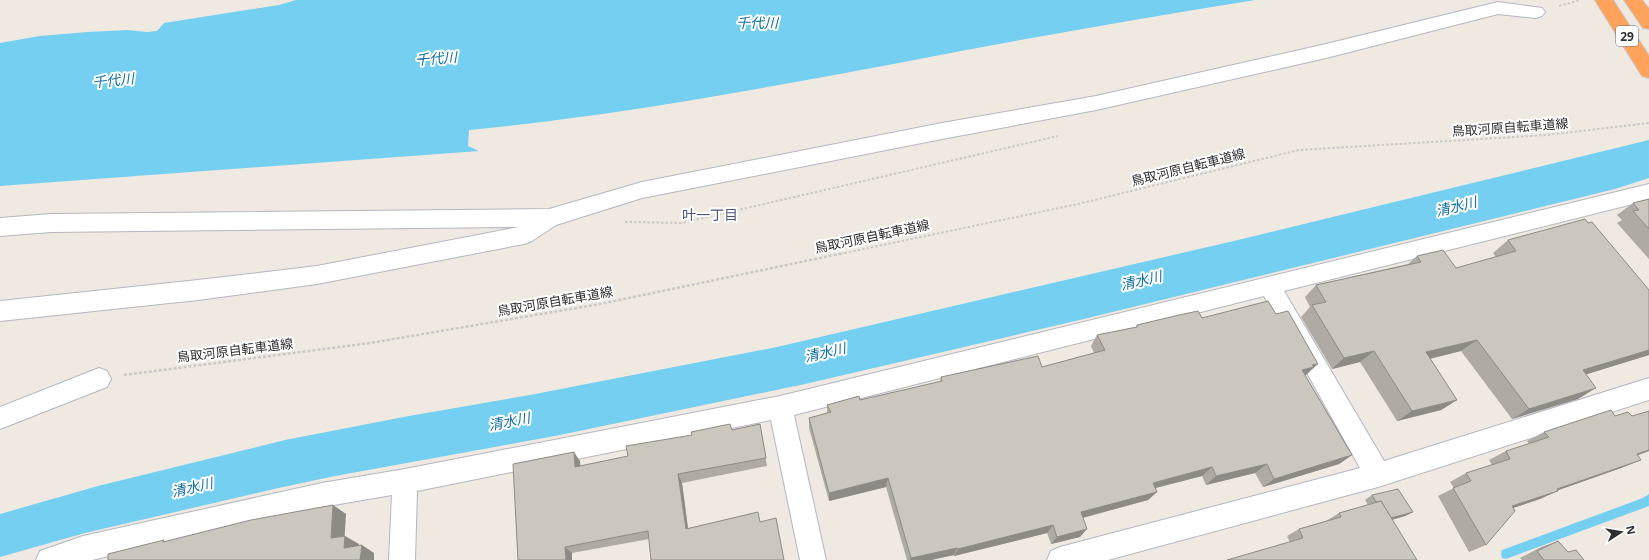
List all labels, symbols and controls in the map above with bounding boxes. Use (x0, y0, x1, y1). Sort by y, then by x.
water label: 千代川 (736, 13, 780, 32)
road number: 29 (1616, 26, 1638, 46)
water label: 千代川 (414, 47, 460, 69)
water label: 千代川 (91, 68, 137, 92)
street label: 鳥取河原自転車道線 (1451, 114, 1569, 140)
street label: 鳥取河原自転車道線 (1129, 144, 1247, 190)
water label: 清水川 (1433, 191, 1481, 220)
district label: 叶一丁目 (682, 205, 738, 224)
street label: 鳥取河原自転車道線 (813, 215, 931, 257)
water label: 清水川 (1118, 266, 1166, 294)
street label: 鳥取河原自転車道線 (496, 282, 614, 320)
street label: 鳥取河原自転車道線 (176, 334, 294, 366)
water label: 清水川 (802, 338, 850, 366)
water label: 清水川 (487, 407, 533, 434)
water label: 清水川 (169, 473, 217, 501)
north arrow (1601, 512, 1641, 552)
text: N (1623, 524, 1640, 536)

